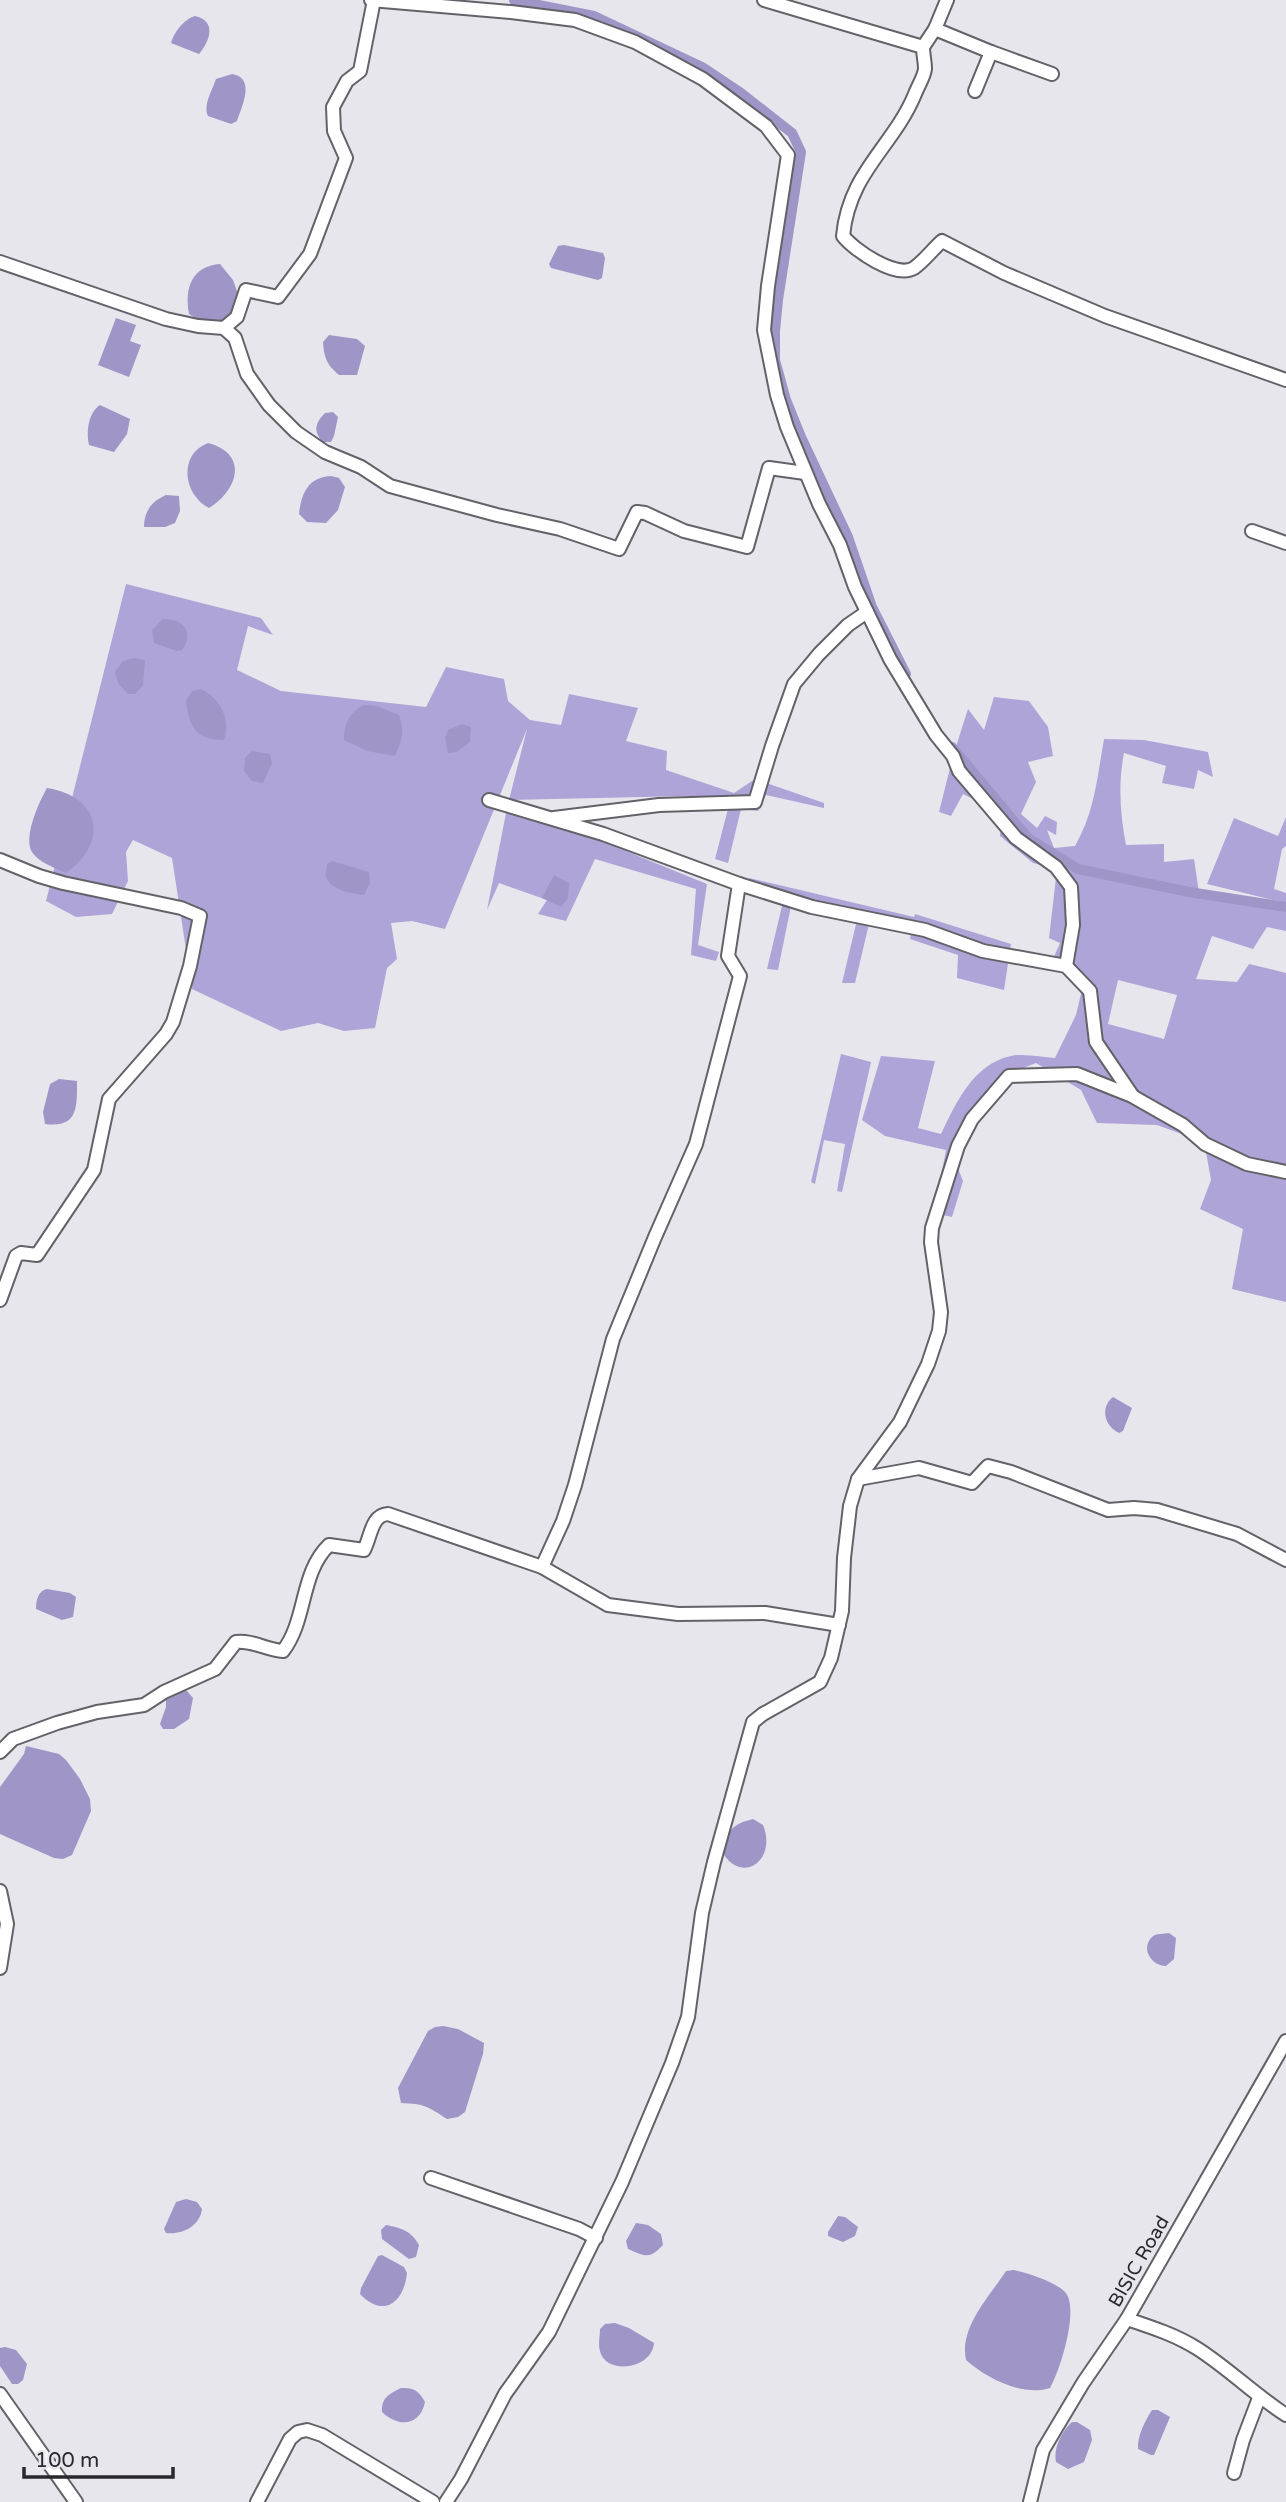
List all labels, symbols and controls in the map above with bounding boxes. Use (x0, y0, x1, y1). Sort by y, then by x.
street label: BISIC Road (1104, 2212, 1174, 2311)
scale bar (24, 2436, 173, 2480)
text: 100 m (35, 2448, 99, 2473)

